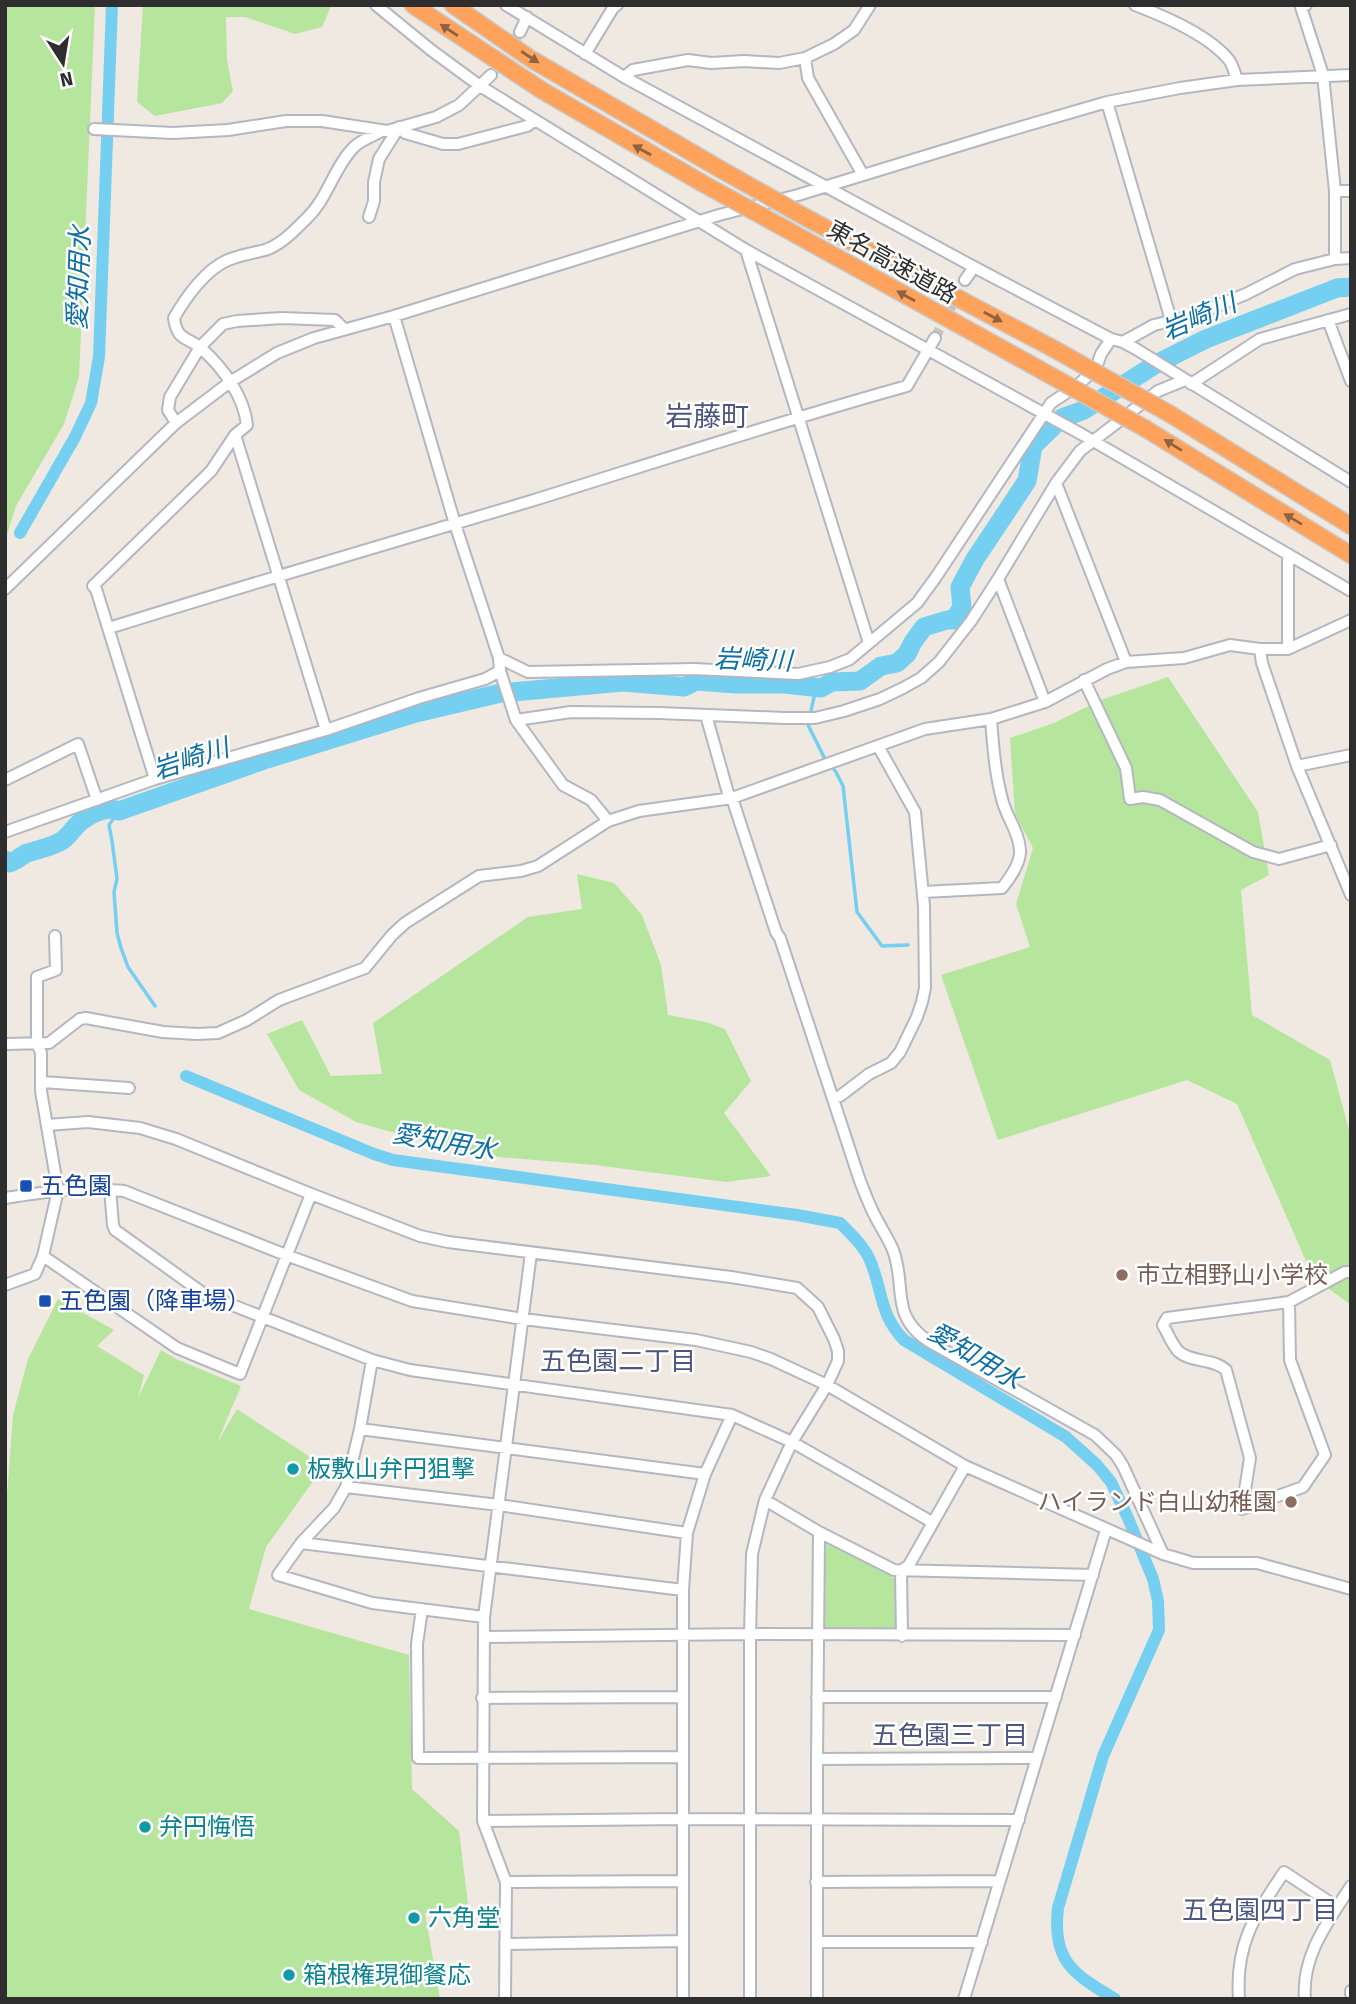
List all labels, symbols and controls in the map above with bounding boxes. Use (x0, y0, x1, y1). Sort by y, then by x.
one-way arrow (439, 24, 458, 37)
north arrow (28, 28, 98, 98)
one-way arrow (520, 51, 540, 64)
text: N (58, 67, 75, 92)
one-way arrow (632, 144, 652, 156)
street label: 東名高速道路 (822, 215, 962, 309)
water label: 愛知用水 (62, 223, 96, 331)
water label: 岩崎川 (1157, 286, 1244, 347)
one-way arrow (896, 290, 915, 302)
one-way arrow (983, 312, 1003, 323)
district label: 岩藤町 (665, 400, 749, 433)
one-way arrow (1164, 439, 1183, 452)
one-way arrow (1283, 512, 1302, 525)
water label: 岩崎川 (713, 643, 796, 677)
water label: 岩崎川 (149, 731, 236, 786)
water label: 愛知用水 (390, 1118, 501, 1167)
place label: 五色園 (40, 1172, 112, 1200)
marker: 五色園 (18, 1178, 34, 1194)
place label: 市立相野山小学校 (1136, 1261, 1328, 1289)
marker: 市立相野山小学校 (1114, 1267, 1130, 1283)
place label: 五色園（降車場） (59, 1287, 251, 1315)
marker: 五色園（降車場） (37, 1293, 53, 1309)
water label: 愛知用水 (922, 1316, 1030, 1398)
district label: 五色園二丁目 (540, 1346, 696, 1377)
place label: 板敷山弁円狙撃 (307, 1455, 475, 1483)
marker: 板敷山弁円狙撃 (285, 1461, 301, 1477)
place label: ハイランド白山幼稚園 (1037, 1488, 1277, 1516)
marker: ハイランド白山幼稚園 (1283, 1494, 1299, 1510)
district label: 五色園三丁目 (872, 1720, 1028, 1751)
place label: 弁円悔悟 (159, 1813, 255, 1841)
marker: 弁円悔悟 (137, 1819, 153, 1835)
district label: 五色園四丁目 (1182, 1895, 1338, 1926)
place label: 六角堂 (428, 1904, 500, 1932)
marker: 六角堂 (406, 1910, 422, 1926)
place label: 箱根権現御餐応 (303, 1961, 471, 1989)
marker: 箱根権現御餐応 (281, 1967, 297, 1983)

